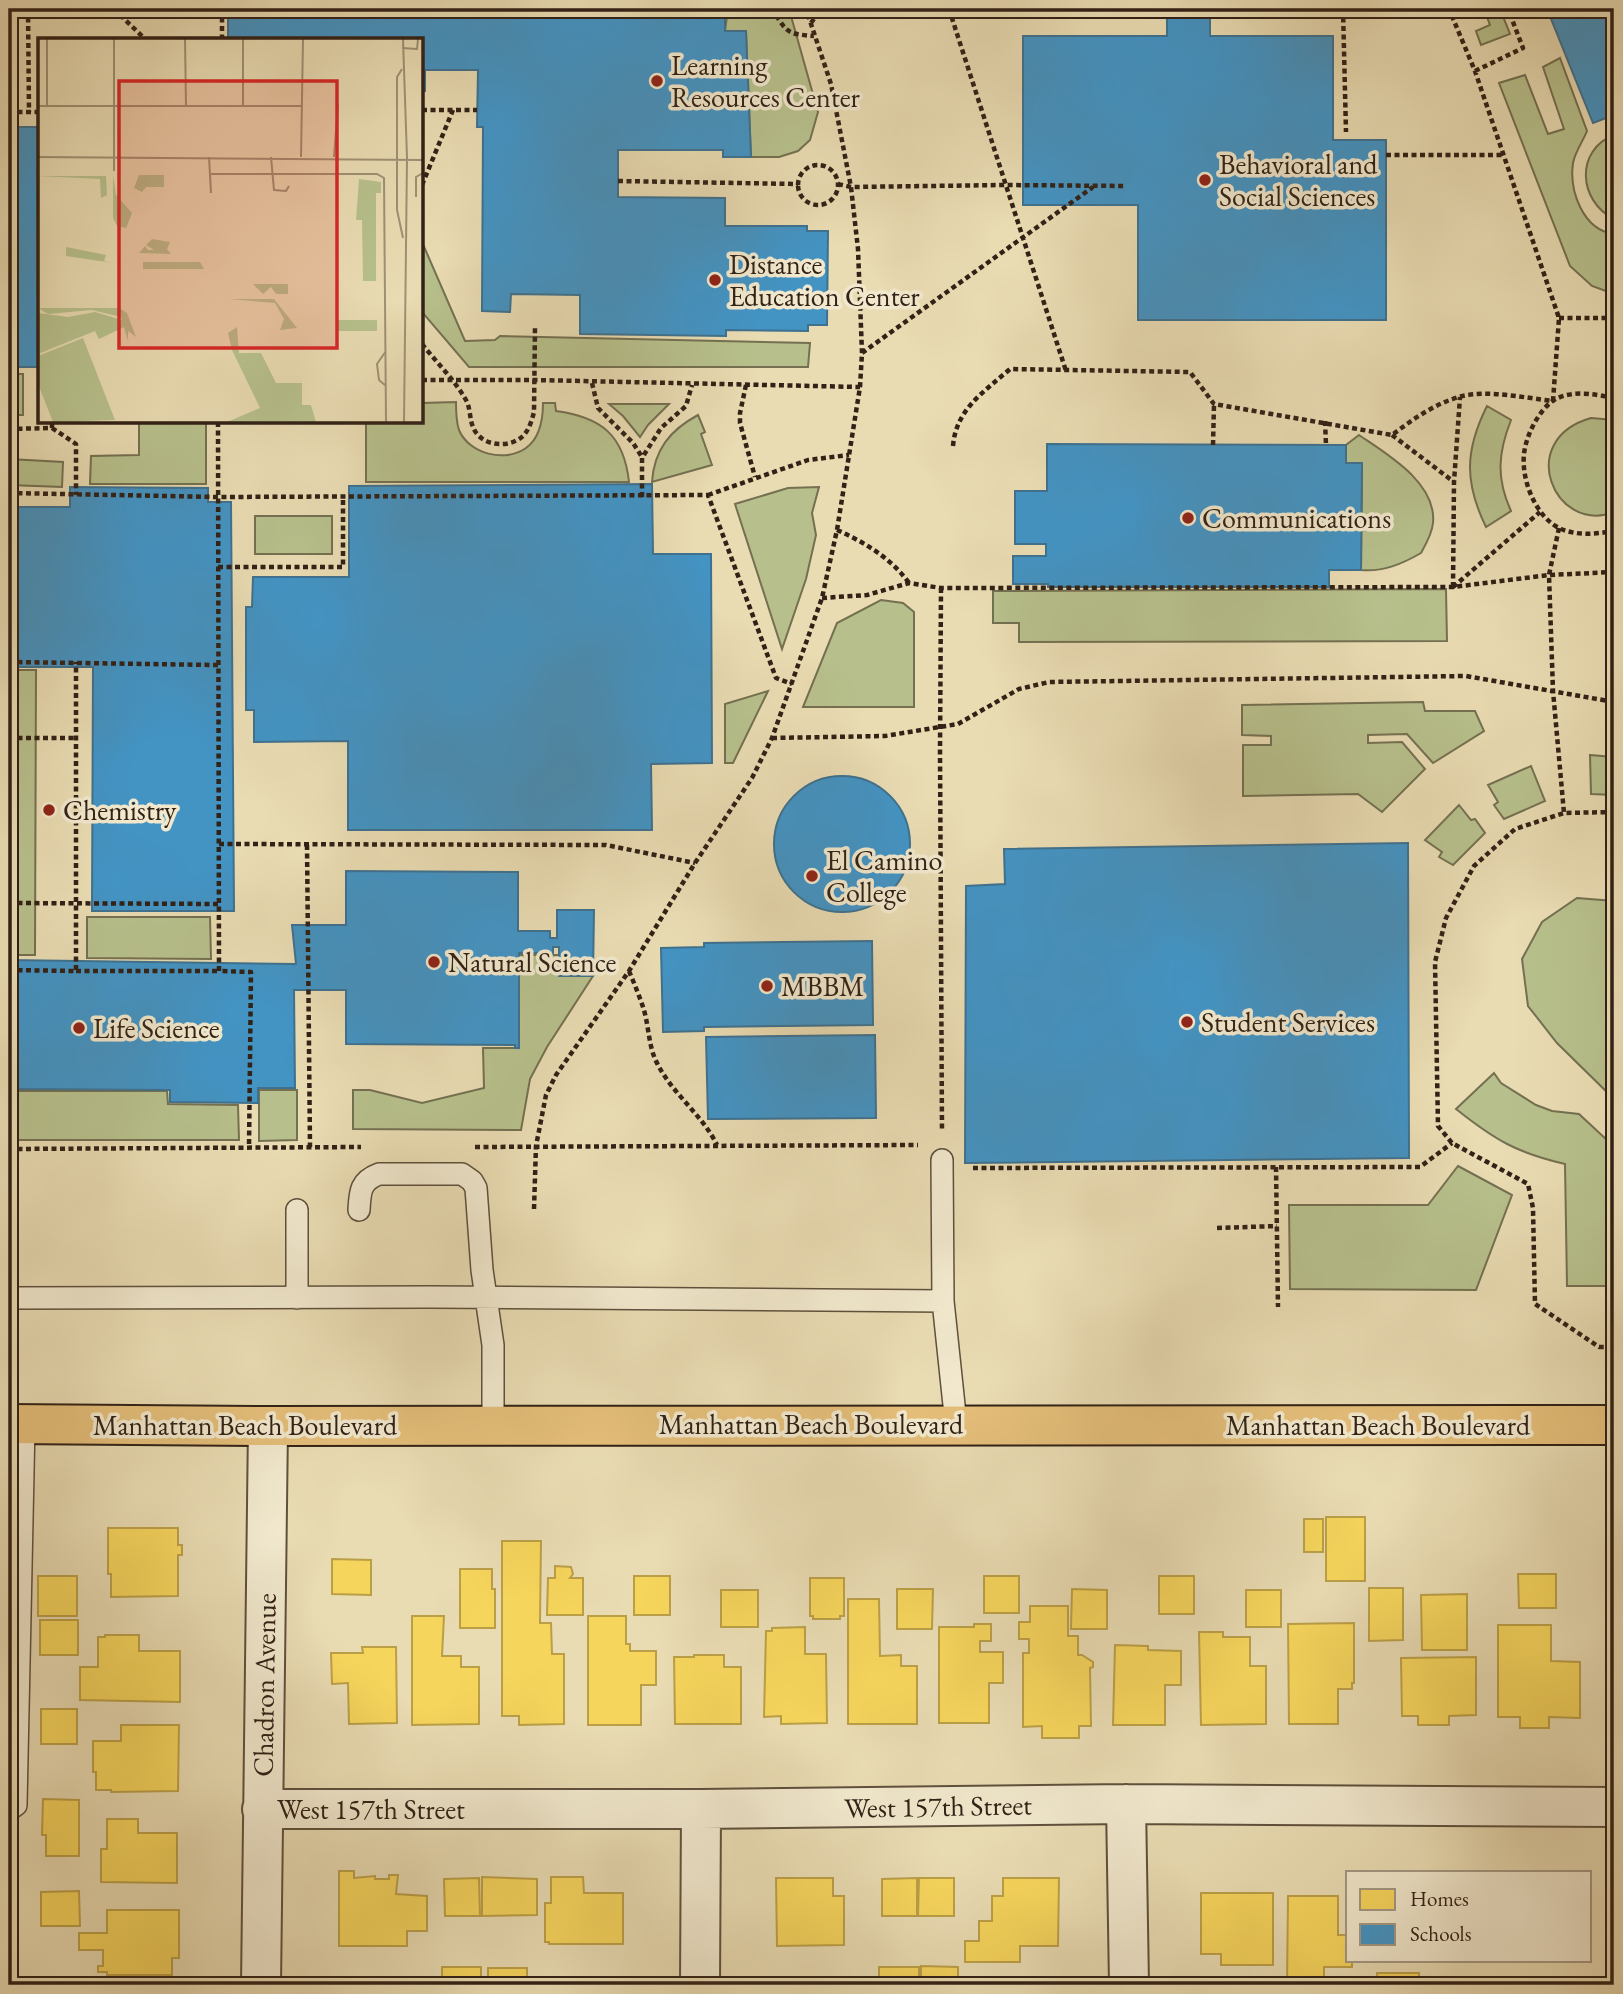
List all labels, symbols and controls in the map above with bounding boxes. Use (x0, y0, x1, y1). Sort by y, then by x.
inset map (38, 38, 424, 424)
place label: Learning Resources Center (671, 47, 861, 115)
marker: Learning Resources Center (649, 73, 665, 89)
place label: Behavioral and Social Sciences (1219, 146, 1378, 214)
marker: Behavioral and Social Sciences (1197, 172, 1213, 188)
place label: Distance Education Center (729, 246, 920, 314)
marker: Distance Education Center (707, 272, 723, 288)
place label: Communications (1202, 500, 1391, 536)
marker: Communications (1180, 510, 1196, 526)
place label: Chemistry (63, 792, 177, 828)
marker: Chemistry (41, 802, 57, 818)
place label: El Camino College (826, 842, 942, 910)
marker: El Camino College (804, 868, 820, 884)
place label: Natural Science (448, 944, 617, 980)
marker: Natural Science (426, 954, 442, 970)
place label: MBBM (781, 968, 864, 1004)
marker: MBBM (759, 978, 775, 994)
place label: Student Services (1201, 1004, 1375, 1040)
place label: Life Science (93, 1010, 220, 1046)
marker: Student Services (1179, 1014, 1195, 1030)
marker: Life Science (71, 1020, 87, 1036)
street label: Manhattan Beach Boulevard (659, 1406, 964, 1442)
street label: Manhattan Beach Boulevard (93, 1407, 398, 1443)
street label: Manhattan Beach Boulevard (1226, 1407, 1531, 1443)
street label: Chadron Avenue (244, 1593, 284, 1777)
street label: West 157th Street (844, 1786, 1032, 1826)
street label: West 157th Street (277, 1791, 465, 1827)
legend (1346, 1871, 1592, 1962)
text: Homes (1410, 1885, 1469, 1912)
text: Schools (1410, 1920, 1472, 1947)

